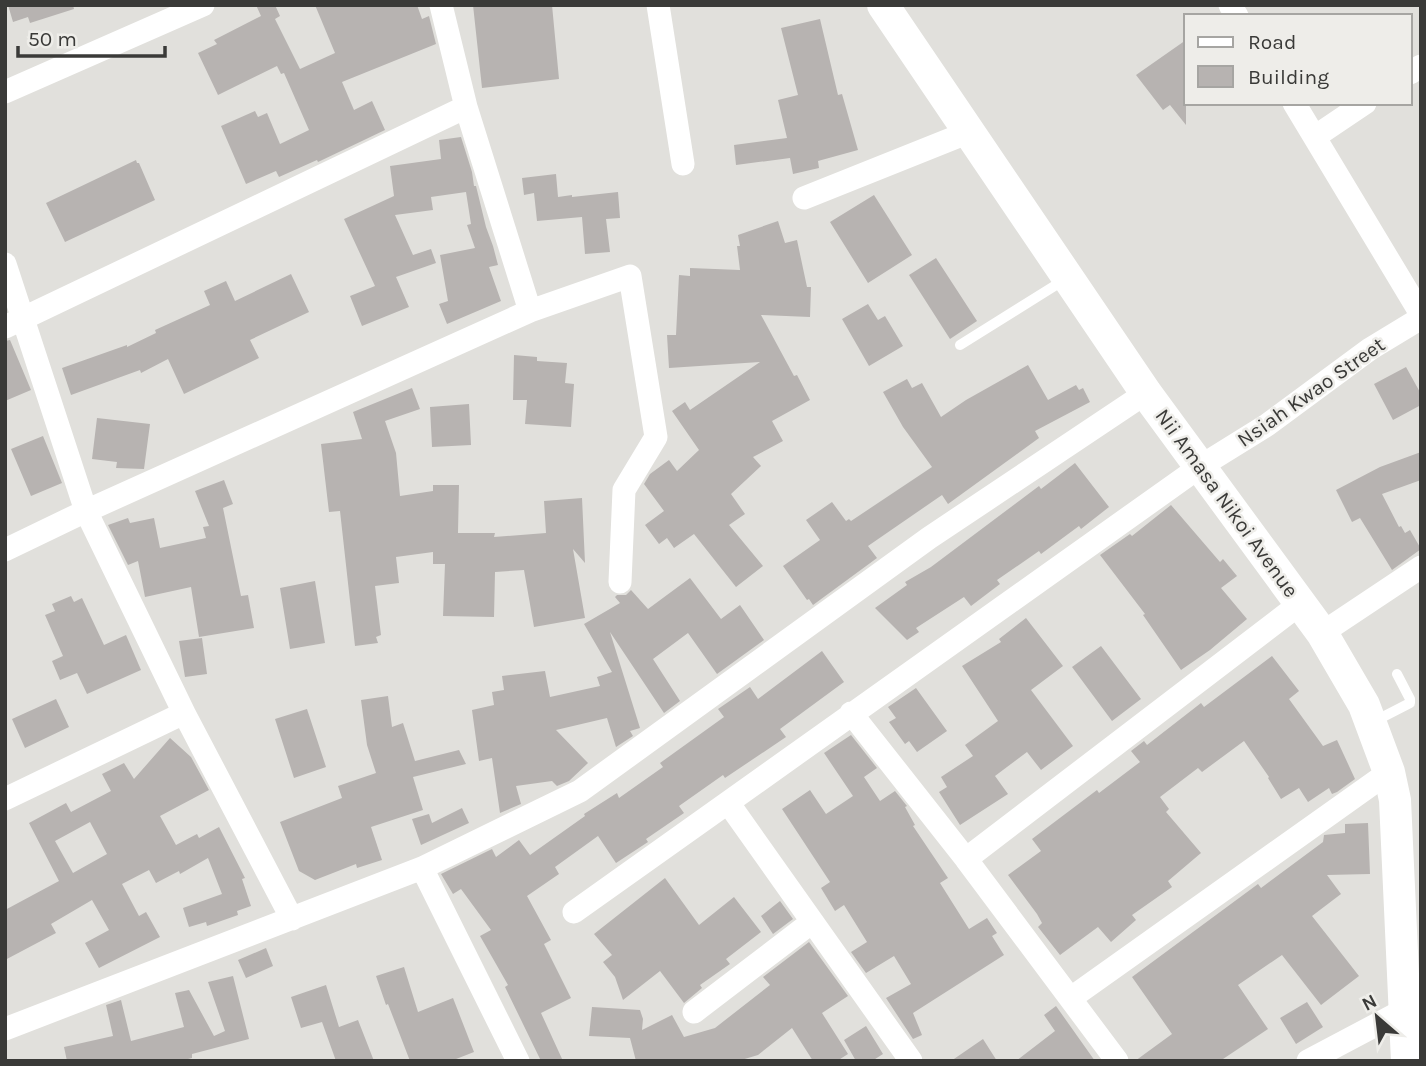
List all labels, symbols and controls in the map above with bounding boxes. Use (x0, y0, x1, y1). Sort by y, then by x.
scale bar (18, 14, 164, 58)
legend (1184, 14, 1412, 105)
text: 50 m (28, 27, 77, 51)
text: Road (1248, 30, 1296, 54)
text: Building (1248, 65, 1329, 89)
street label: Nsiah Kwao Street (1233, 332, 1389, 452)
street label: Nii Amasa Nikoi Avenue (1151, 404, 1303, 602)
north arrow (1342, 982, 1412, 1052)
text: N (1358, 990, 1381, 1016)

